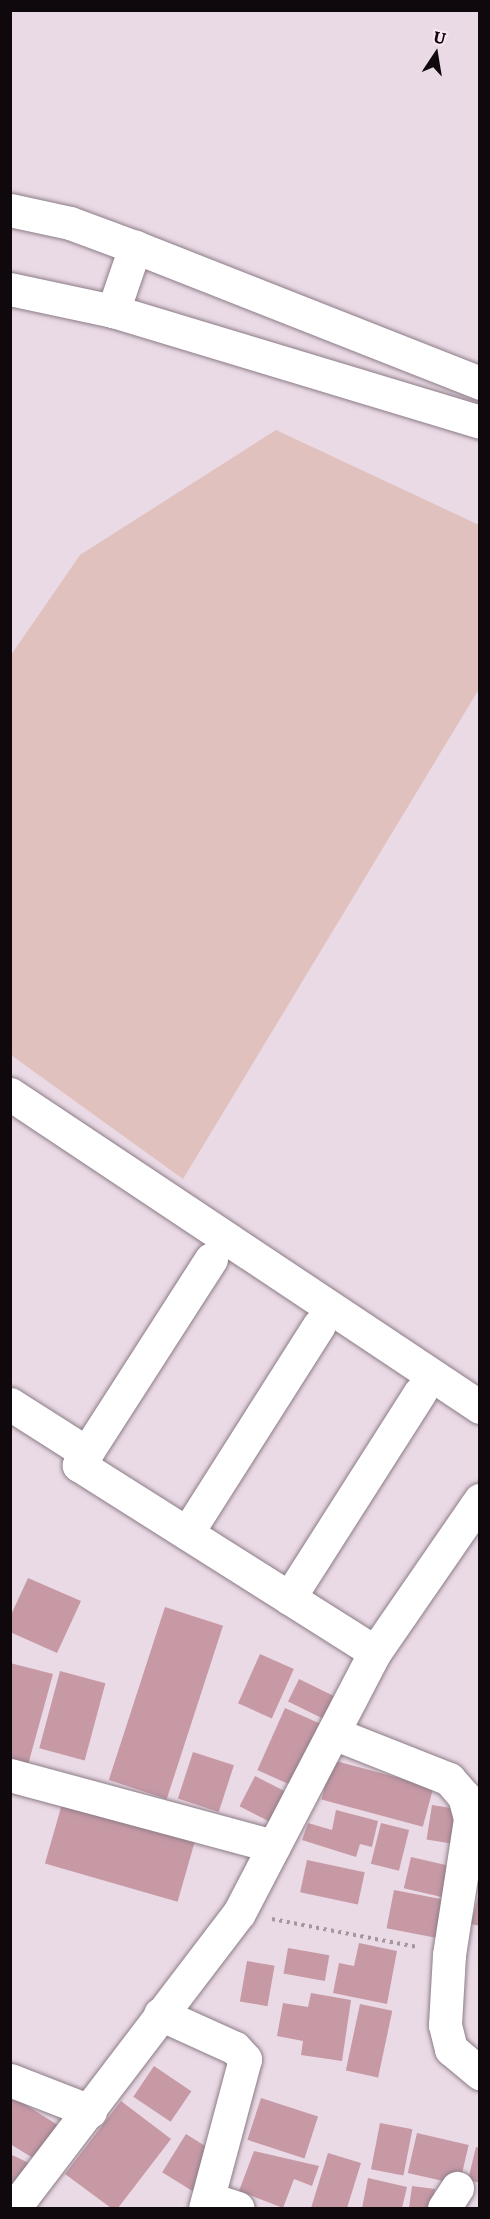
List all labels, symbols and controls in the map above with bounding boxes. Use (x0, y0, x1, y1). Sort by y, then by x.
text: U (431, 23, 448, 49)
north arrow (406, 24, 466, 84)

